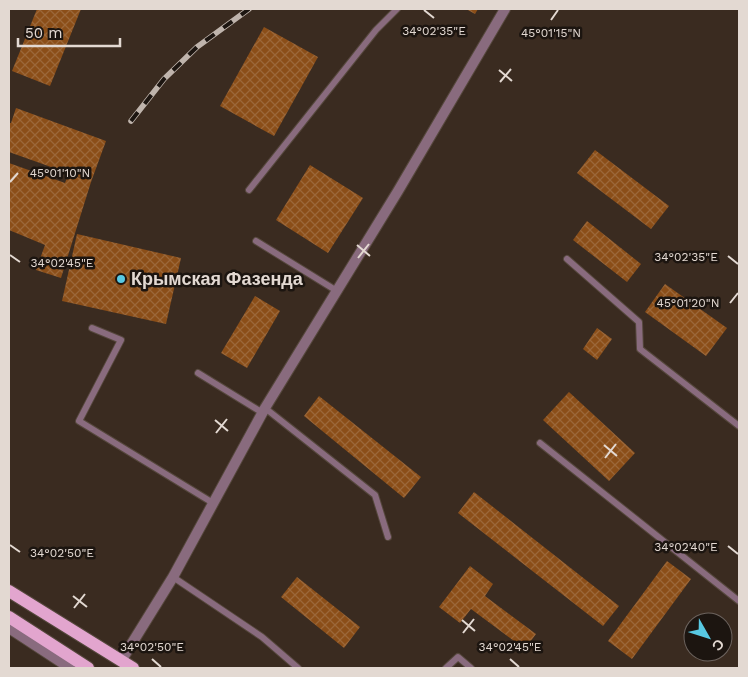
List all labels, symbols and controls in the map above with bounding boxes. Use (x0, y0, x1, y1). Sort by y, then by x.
scale bar (18, 15, 120, 47)
text: 50 m (25, 24, 62, 42)
text: 34°02'35"E (402, 24, 466, 38)
text: 45°01'15"N (521, 26, 581, 40)
text: 45°01'10"N (30, 166, 90, 180)
text: 34°02'35"E (654, 250, 718, 264)
text: 34°02'45"E (31, 256, 94, 270)
place label: Крымская Фазенда (131, 268, 304, 289)
marker: Крымская Фазенда (115, 273, 127, 285)
text: 45°01'20"N (657, 296, 719, 310)
text: 34°02'40"E (654, 540, 718, 554)
text: 34°02'50"E (30, 546, 94, 560)
north arrow (683, 612, 733, 662)
text: С (709, 636, 728, 654)
text: 34°02'50"E (120, 640, 184, 654)
text: 34°02'45"E (479, 640, 542, 654)

